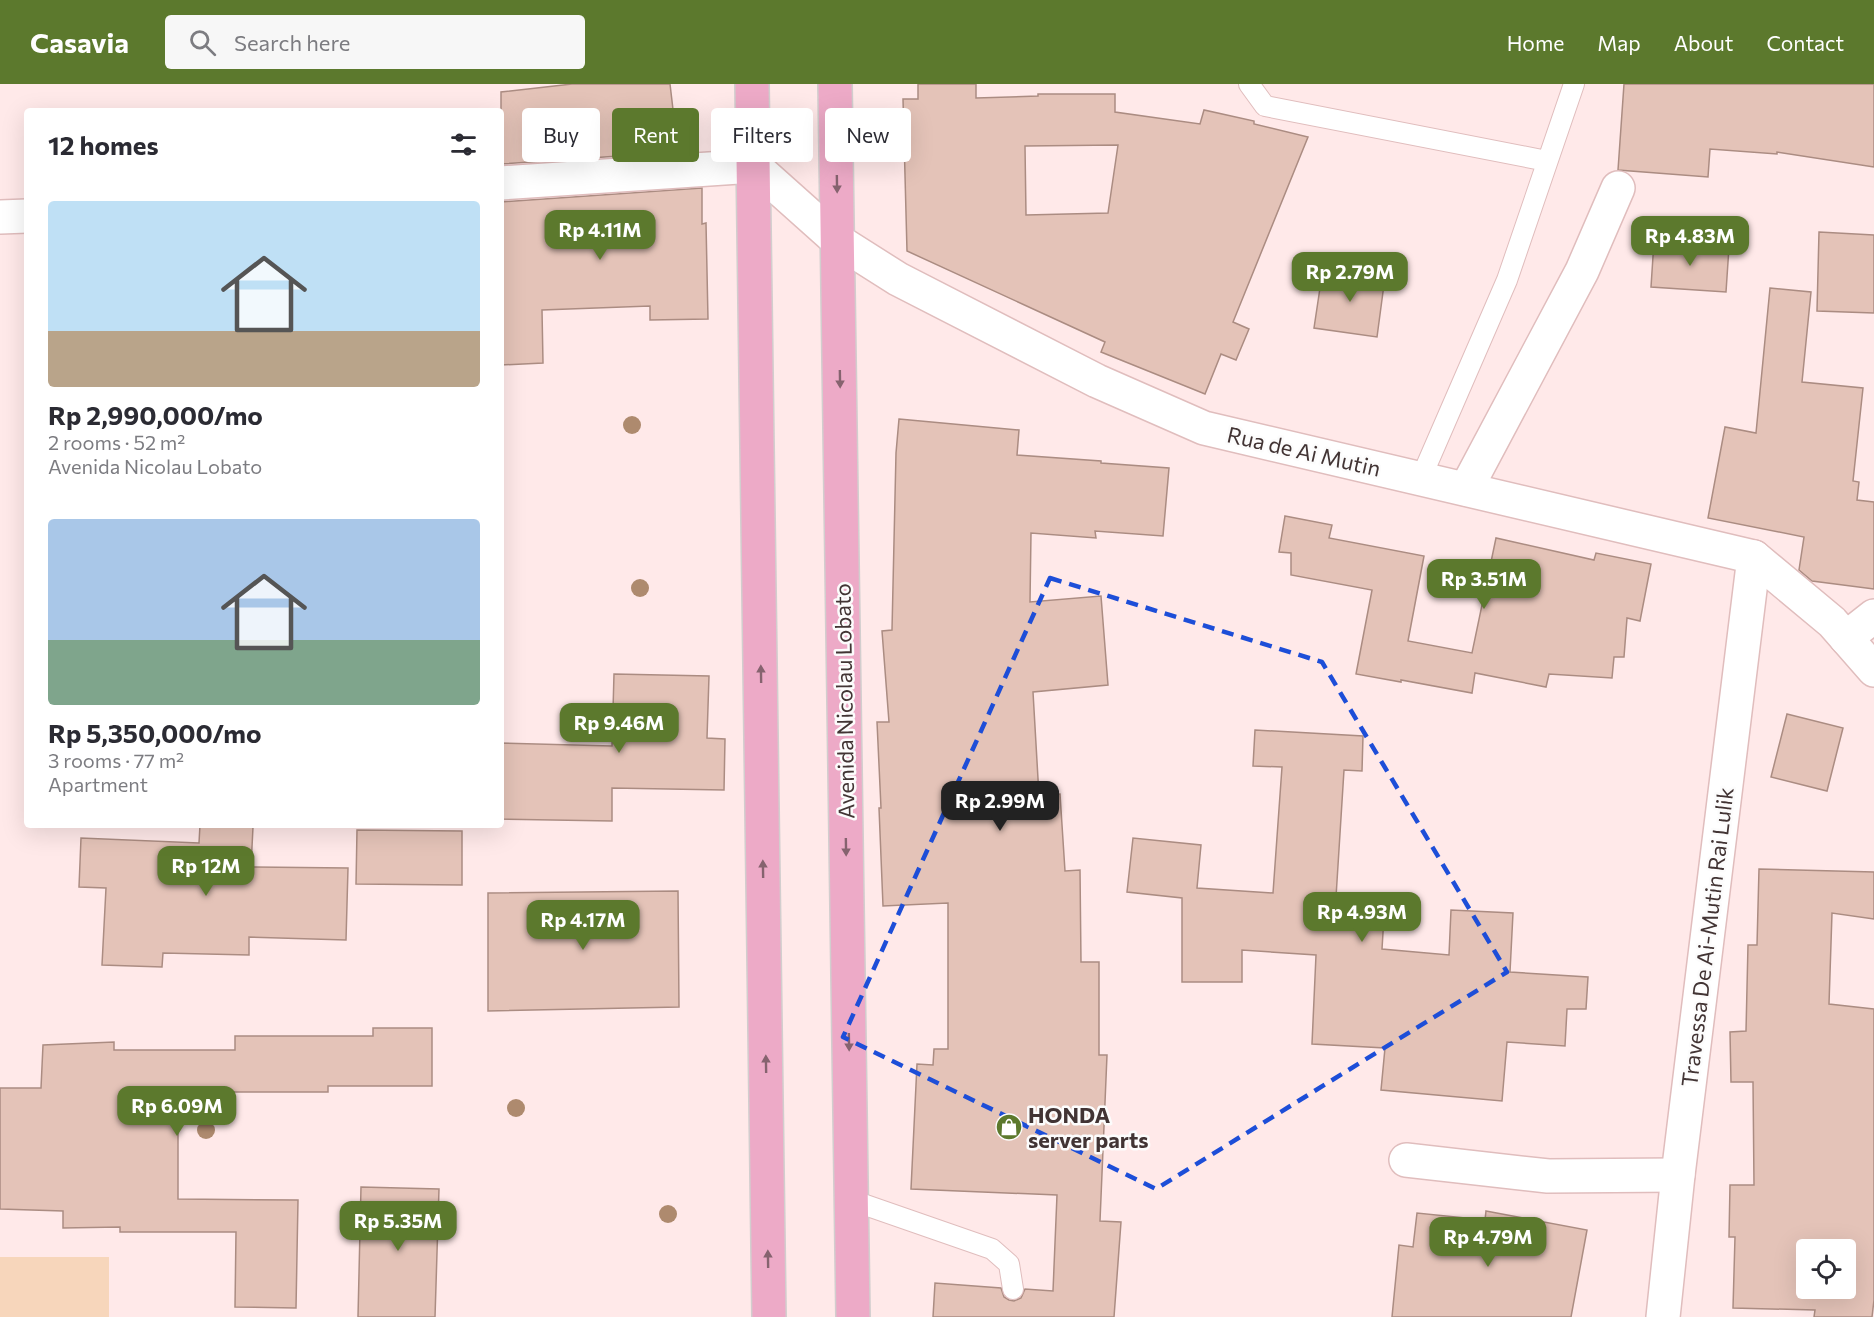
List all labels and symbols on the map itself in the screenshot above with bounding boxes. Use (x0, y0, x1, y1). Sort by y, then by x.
one-way arrow (832, 175, 842, 194)
pin: Rp 4.11M (538, 210, 662, 261)
pin: Rp 4.83M (1628, 216, 1752, 267)
pin: Rp 2.79M (1288, 252, 1412, 303)
one-way arrow (835, 370, 845, 389)
street label: Rua de Ai Mutin (1225, 420, 1383, 482)
pin: Rp 3.51M (1422, 559, 1546, 610)
street label: Avenida Nicolau Lobato (828, 583, 860, 819)
one-way arrow (756, 664, 765, 683)
pin: Rp 9.46M (557, 703, 681, 754)
pin: Rp 2.99M (938, 781, 1062, 832)
street label: Travessa De Ai-Mutin Rai Lulik (1675, 786, 1739, 1088)
one-way arrow (842, 838, 851, 857)
pin: Rp 12M (157, 846, 255, 897)
one-way arrow (758, 859, 768, 878)
pin: Rp 4.93M (1300, 892, 1424, 943)
pin: Rp 4.17M (521, 900, 645, 951)
one-way arrow (844, 1033, 854, 1052)
one-way arrow (761, 1054, 770, 1073)
pin: Rp 6.09M (115, 1086, 239, 1137)
place label: HONDA server parts (1028, 1101, 1149, 1153)
shop icon: HONDA server parts (994, 1112, 1024, 1142)
pin: Rp 5.35M (336, 1201, 460, 1252)
pin: Rp 4.79M (1426, 1217, 1550, 1268)
one-way arrow (763, 1249, 773, 1268)

